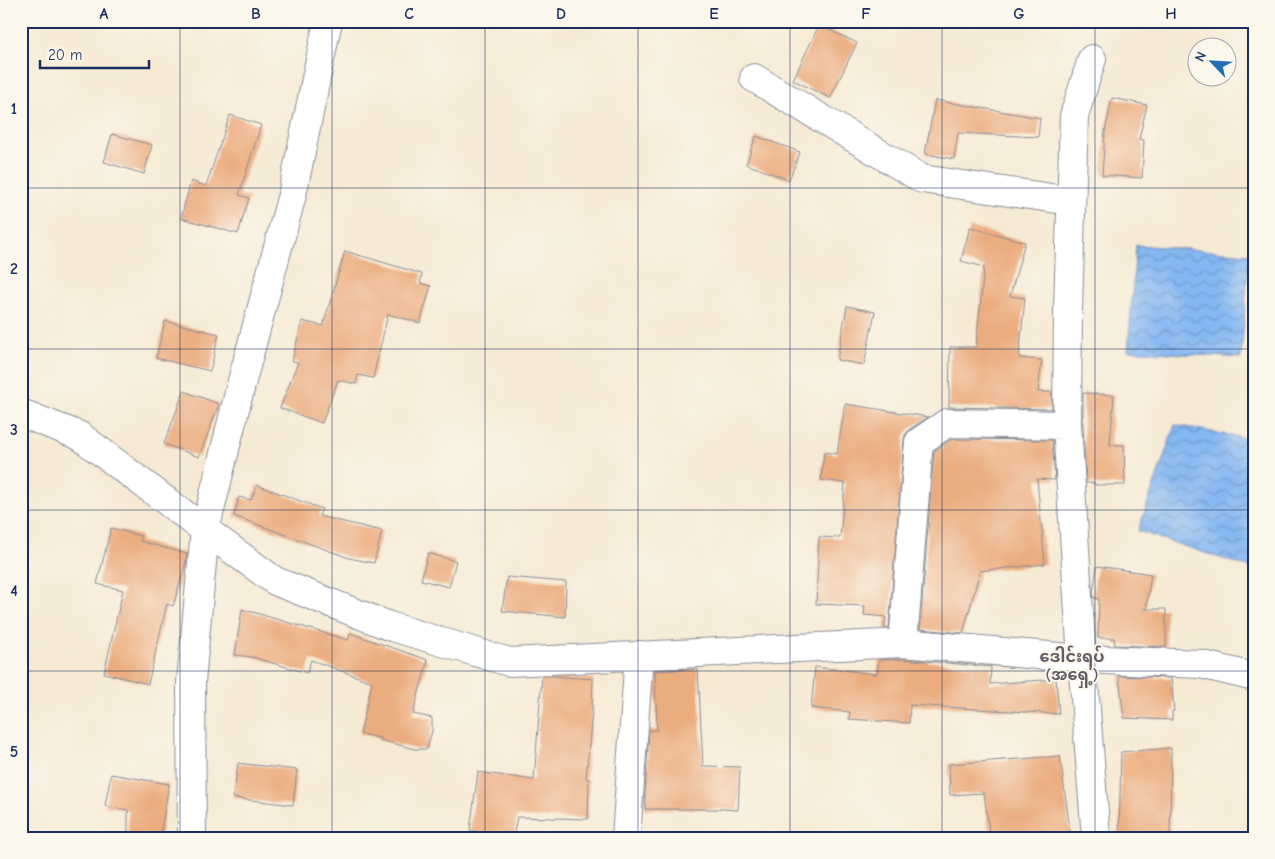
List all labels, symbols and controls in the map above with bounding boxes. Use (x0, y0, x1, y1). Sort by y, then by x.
text: A (100, 5, 109, 23)
text: B (251, 5, 261, 23)
text: C (404, 5, 414, 23)
text: D (556, 5, 566, 23)
text: E (709, 5, 719, 23)
text: F (861, 5, 871, 23)
text: G (1013, 5, 1025, 23)
text: H (1165, 5, 1177, 23)
scale bar (40, 38, 149, 70)
north arrow (1188, 38, 1238, 88)
text: 20 m (48, 46, 82, 64)
text: N (1191, 49, 1210, 64)
text: 1 (11, 100, 17, 118)
text: 2 (10, 260, 18, 278)
text: 3 (10, 421, 18, 439)
text: 4 (10, 582, 18, 600)
district label: ဒေါင်းရပ် (အရှေ့) (1040, 645, 1104, 688)
text: 5 (10, 743, 18, 761)

